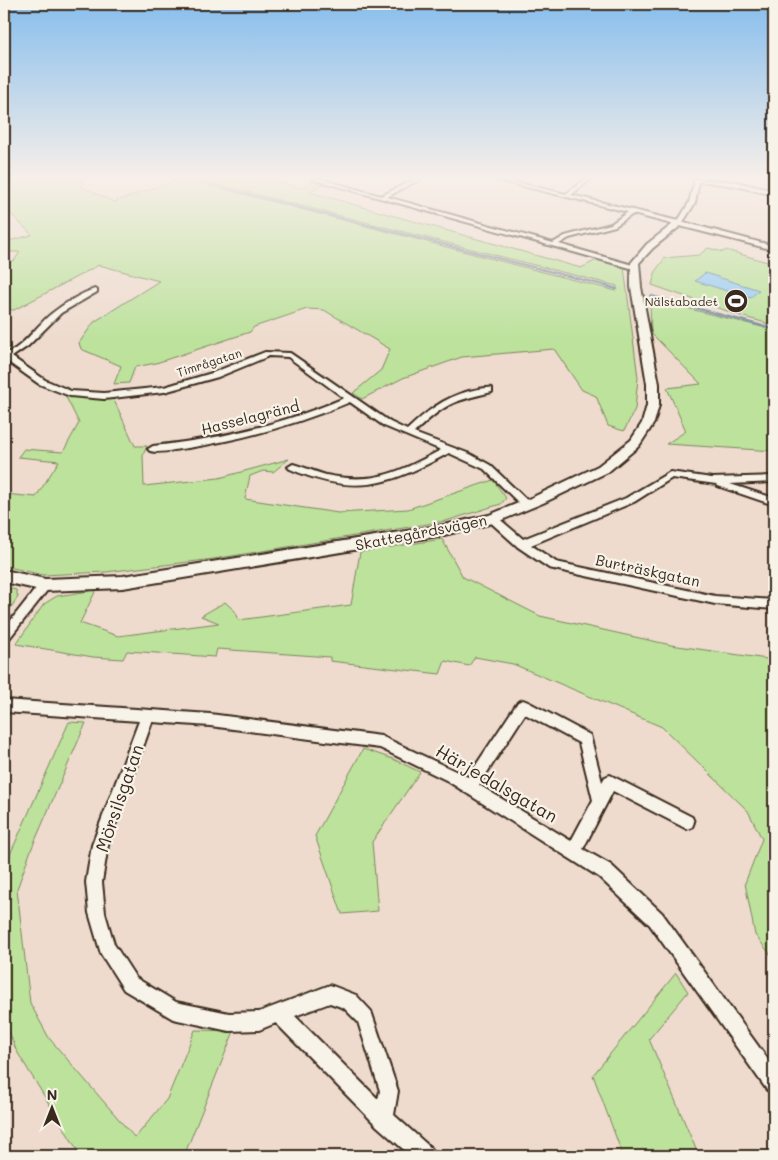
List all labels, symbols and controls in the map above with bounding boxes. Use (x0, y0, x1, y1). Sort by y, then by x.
sports icon: Nälstabadet (723, 288, 749, 314)
place label: Nälstabadet (645, 293, 718, 309)
street label: Timrågatan (175, 344, 243, 380)
street label: Hasselagränd (199, 395, 301, 439)
street label: Skattegårdsvägen (354, 509, 488, 555)
street label: Burträskgatan (594, 549, 702, 591)
street label: Härjedalsgatan (432, 738, 562, 828)
street label: Mörsilsgatan (89, 741, 149, 855)
north arrow (28, 1082, 78, 1132)
text: N (47, 1085, 57, 1104)

